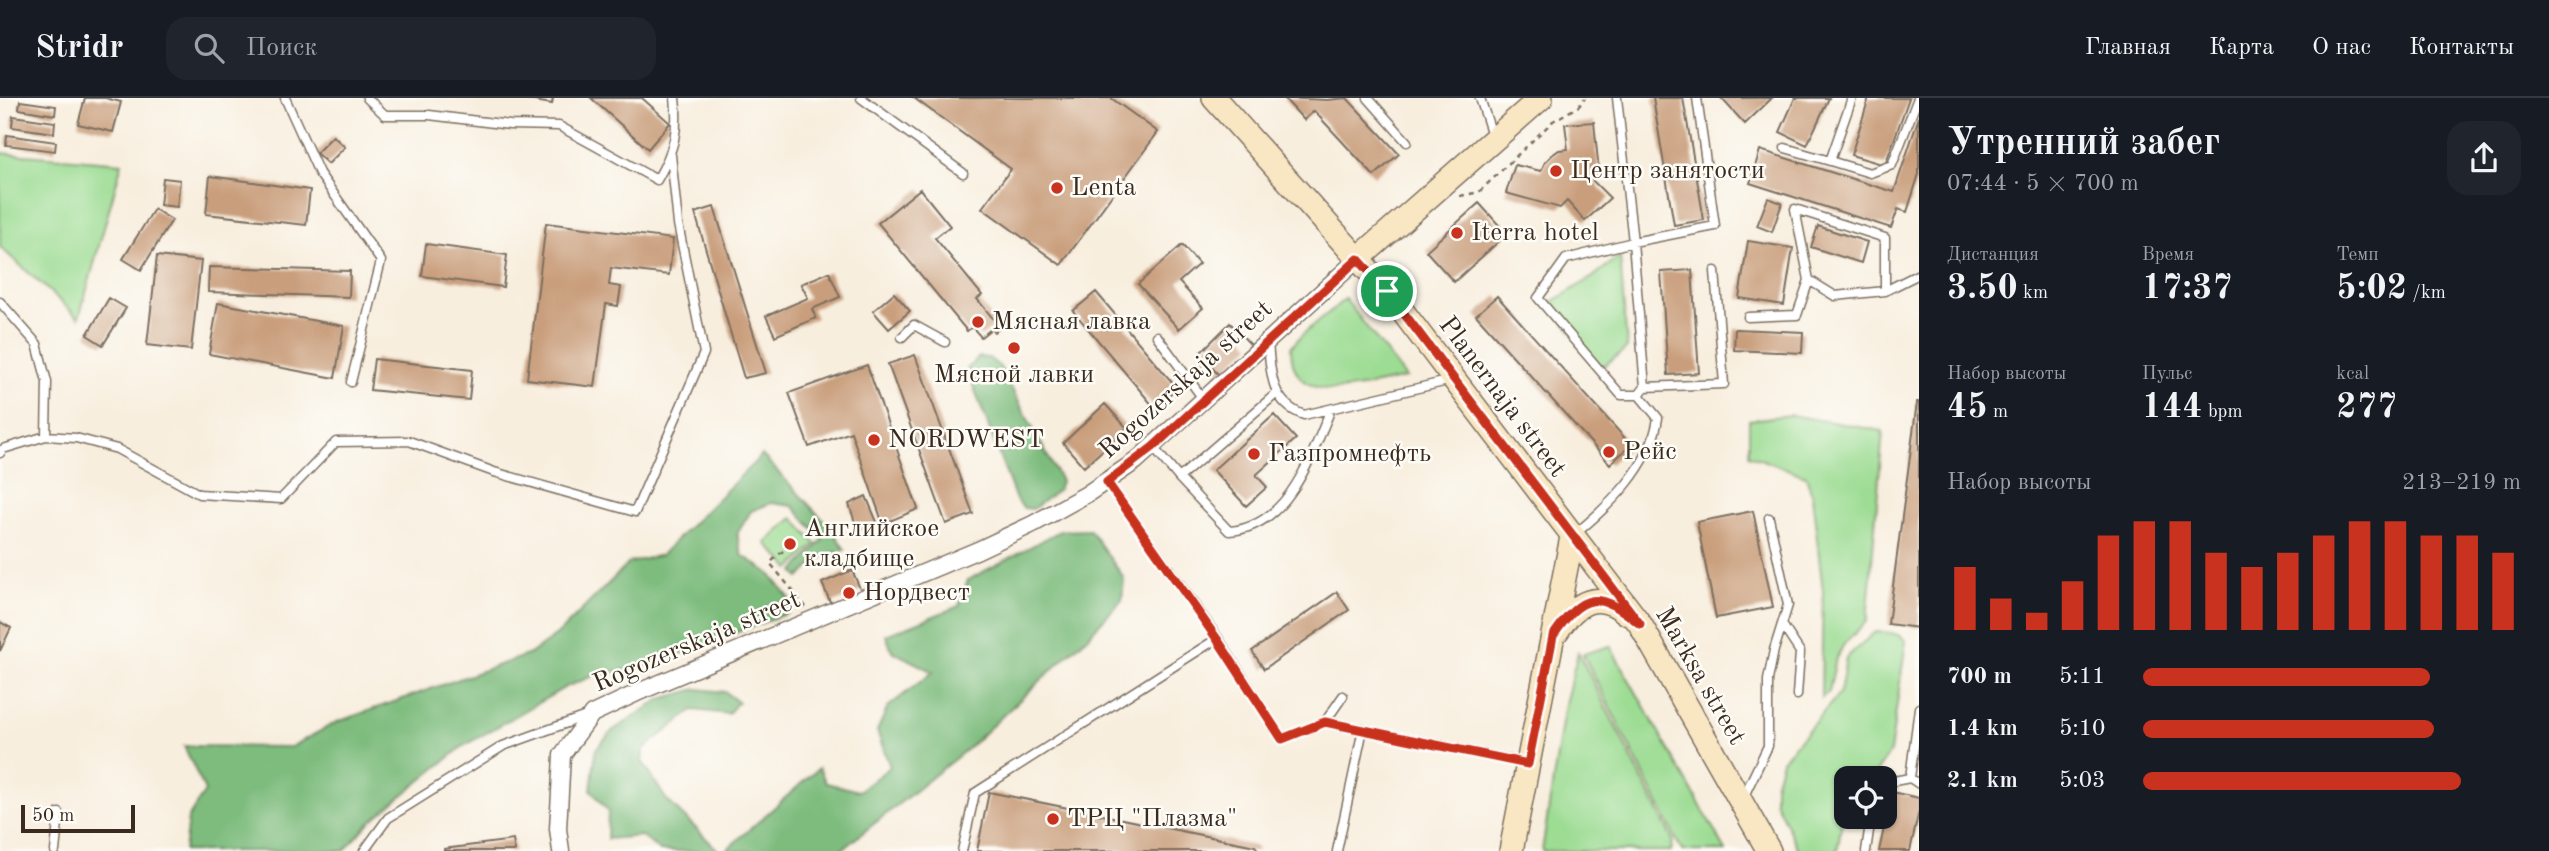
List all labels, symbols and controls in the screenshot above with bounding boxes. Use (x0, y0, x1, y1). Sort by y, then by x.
search box (166, 17, 656, 80)
icon: search (190, 29, 228, 67)
text: Stridr (35, 32, 124, 65)
text: Поиск (246, 35, 317, 61)
text: Главная (2085, 36, 2171, 60)
text: Карта (2209, 36, 2274, 60)
text: О нас (2312, 36, 2371, 60)
text: Контакты (2409, 36, 2514, 60)
button: share (2447, 121, 2521, 195)
text: Утренний забег (1947, 125, 2220, 163)
place label: Центр занятости (1570, 158, 1765, 184)
marker: Центр занятости (1548, 163, 1564, 179)
text: 07:44 · 5 × 700 m (1947, 172, 2139, 195)
place label: Lenta (1071, 175, 1137, 201)
marker: Lenta (1049, 180, 1065, 196)
place label: Iterra hotel (1471, 220, 1599, 246)
marker: Iterra hotel (1449, 225, 1465, 241)
text: Дистанция (1947, 246, 2039, 265)
text: Время (2142, 246, 2194, 265)
text: Темп (2336, 246, 2379, 265)
pin (1357, 261, 1417, 321)
text: 3.50 (1947, 271, 2018, 306)
text: 17:37 (2142, 271, 2233, 306)
text: 5:02 (2336, 271, 2407, 306)
icon: arrive (1368, 272, 1406, 310)
text: km (2018, 284, 2048, 303)
text: /km (2407, 284, 2446, 303)
street label: Rogozerskaja street (1095, 296, 1277, 464)
place label: Мясная лавка (992, 309, 1151, 335)
street label: Planernaja street (1433, 312, 1571, 482)
marker: Мясная лавка (970, 314, 986, 330)
marker: Мясной лавки (1006, 340, 1022, 356)
place label: Мясной лавки (934, 362, 1094, 388)
text: Набор высоты (1947, 365, 2066, 384)
text: Пульс (2142, 365, 2192, 384)
text: kcal (2336, 365, 2369, 384)
text: 45 (1947, 390, 1988, 425)
text: 144 (2142, 390, 2203, 425)
text: 277 (2336, 390, 2397, 425)
text: m (1988, 403, 2008, 422)
text: bpm (2203, 403, 2243, 422)
place label: NORDWEST (888, 427, 1044, 453)
marker: NORDWEST (866, 432, 882, 448)
place label: Рейс (1623, 439, 1677, 465)
place label: Газпромнефть (1268, 441, 1431, 467)
marker: Рейс (1601, 444, 1617, 460)
marker: Газпромнефть (1246, 446, 1262, 462)
text: Набор высоты (1947, 471, 2091, 494)
text: 213–219 m (2402, 471, 2521, 494)
place label: Английское кладбище (804, 516, 939, 572)
marker: Английское кладбище (782, 536, 798, 552)
place label: Нордвест (863, 580, 970, 606)
marker: Нордвест (841, 585, 857, 601)
street label: Rogozerskaja street (589, 587, 805, 697)
street label: Marksa street (1650, 603, 1750, 749)
text: 700 m (1947, 665, 2012, 688)
text: 5:11 (2059, 665, 2105, 688)
text: 1.4 km (1947, 717, 2018, 740)
text: 5:10 (2059, 717, 2105, 740)
map controls (1834, 766, 1897, 829)
button: locate (1834, 766, 1897, 829)
text: 2.1 km (1947, 769, 2018, 792)
text: 5:03 (2059, 769, 2105, 792)
scale bar (21, 802, 135, 834)
place label: ТРЦ "Плазма" (1067, 806, 1237, 832)
text: 50 m (32, 807, 74, 826)
marker: ТРЦ "Плазма" (1045, 811, 1061, 827)

